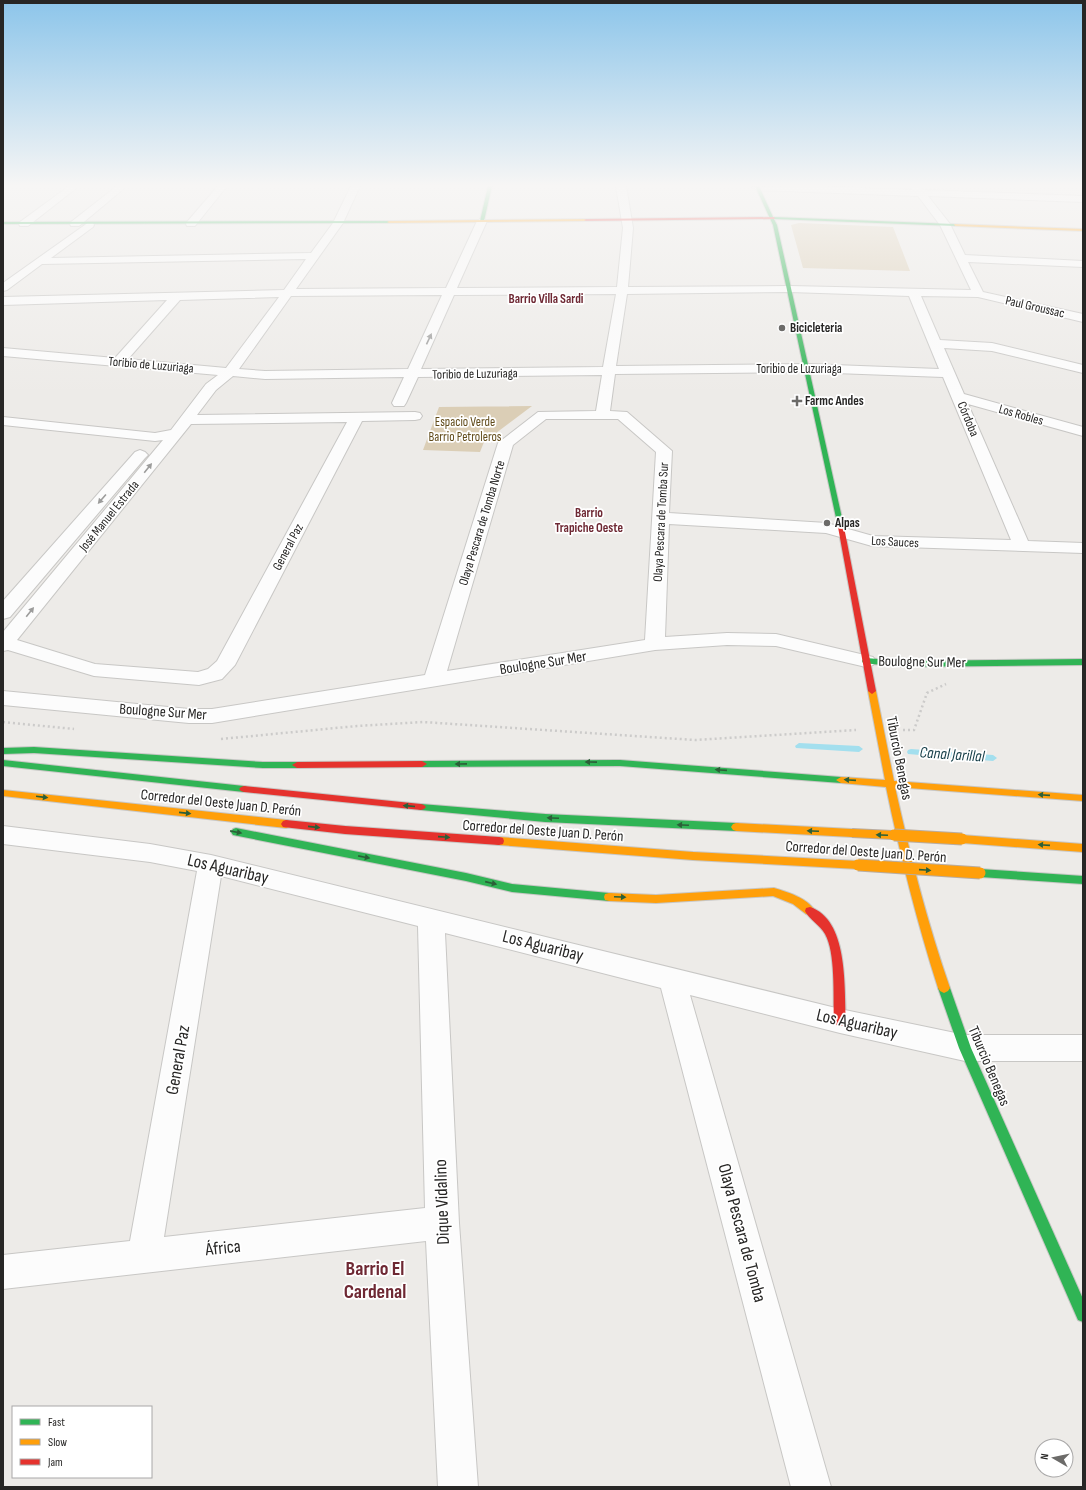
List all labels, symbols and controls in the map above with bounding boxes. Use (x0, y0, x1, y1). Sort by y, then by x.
district label: Barrio Villa Sardi (509, 291, 584, 307)
street label: Paul Groussac (1004, 292, 1066, 322)
place label: Bicicleteria (790, 320, 842, 336)
marker: Bicicleteria (777, 323, 787, 333)
one-way arrow (426, 333, 432, 345)
street label: Toribio de Luzuriaga (108, 353, 194, 377)
street label: Toribio de Luzuriaga (756, 361, 842, 377)
street label: Toribio de Luzuriaga (432, 365, 518, 383)
place label: Farmc Andes (805, 393, 864, 409)
marker: Farmc Andes (792, 396, 802, 406)
street label: Córdoba (954, 399, 982, 439)
street label: Los Robles (997, 401, 1046, 429)
park label: Espacio Verde Barrio Petroleros (429, 414, 502, 445)
street label: Olaya Pescara de Tomba Norte (455, 459, 509, 587)
street label: Olaya Pescara de Tomba Sur (650, 462, 672, 582)
one-way arrow (144, 463, 152, 473)
street label: José Manuel Estrada (75, 477, 142, 555)
one-way arrow (98, 494, 107, 503)
district label: Barrio Trapiche Oeste (555, 505, 624, 536)
place label: Alpas (834, 515, 860, 531)
marker: Alpas (822, 518, 832, 528)
street label: General Paz (269, 521, 307, 573)
street label: Los Sauces (871, 533, 920, 551)
one-way arrow (26, 607, 35, 617)
street label: Boulogne Sur Mer (498, 647, 588, 679)
street label: Boulogne Sur Mer (878, 652, 967, 672)
street label: Boulogne Sur Mer (119, 699, 208, 725)
street label: Tiburcio Benegas (882, 714, 916, 802)
water label: Canal Jarillal (919, 743, 986, 767)
one-way arrow (584, 759, 597, 765)
one-way arrow (454, 761, 467, 767)
one-way arrow (715, 767, 727, 774)
one-way arrow (844, 776, 856, 783)
street label: Corredor del Oeste Juan D. Perón (140, 785, 302, 821)
one-way arrow (1038, 791, 1050, 798)
one-way arrow (36, 794, 48, 800)
one-way arrow (403, 803, 415, 810)
one-way arrow (179, 810, 191, 816)
one-way arrow (546, 815, 559, 821)
street label: Corredor del Oeste Juan D. Perón (462, 816, 624, 846)
one-way arrow (677, 821, 689, 828)
one-way arrow (308, 824, 320, 830)
one-way arrow (806, 828, 819, 834)
one-way arrow (230, 829, 242, 835)
one-way arrow (876, 831, 888, 838)
one-way arrow (438, 834, 450, 841)
street label: Corredor del Oeste Juan D. Perón (785, 837, 947, 867)
one-way arrow (1038, 842, 1050, 849)
street label: Los Aguaribay (185, 849, 271, 889)
one-way arrow (358, 854, 370, 860)
one-way arrow (919, 866, 931, 873)
one-way arrow (485, 880, 497, 886)
one-way arrow (614, 894, 626, 901)
street label: Los Aguaribay (500, 926, 586, 966)
street label: Los Aguaribay (814, 1004, 900, 1044)
street label: General Paz (162, 1023, 195, 1096)
street label: Tiburcio Benegas (964, 1023, 1014, 1109)
street label: Dique Vidalino (430, 1159, 454, 1245)
street label: Olaya Pescara de Tomba (713, 1161, 771, 1305)
street label: África (203, 1236, 242, 1260)
district label: Barrio El Cardenal (344, 1257, 406, 1304)
legend (12, 1406, 152, 1478)
text: Fast (48, 1415, 65, 1430)
text: Slow (48, 1435, 67, 1450)
north arrow (1034, 1438, 1074, 1478)
text: N (1038, 1452, 1052, 1460)
text: Jam (47, 1455, 63, 1470)

